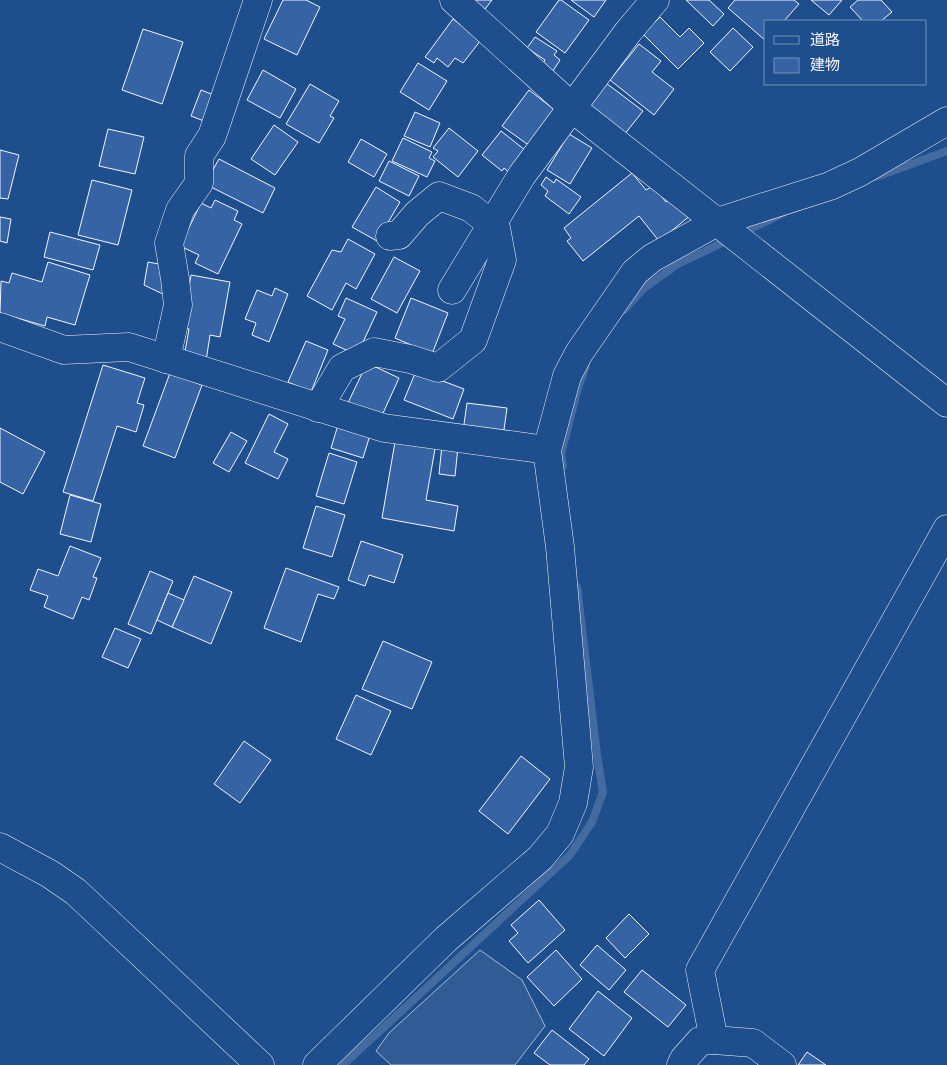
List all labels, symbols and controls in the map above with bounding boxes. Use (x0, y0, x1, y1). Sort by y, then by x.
legend (764, 20, 927, 85)
text: 道路 (810, 31, 840, 49)
text: 建物 (810, 56, 840, 74)

